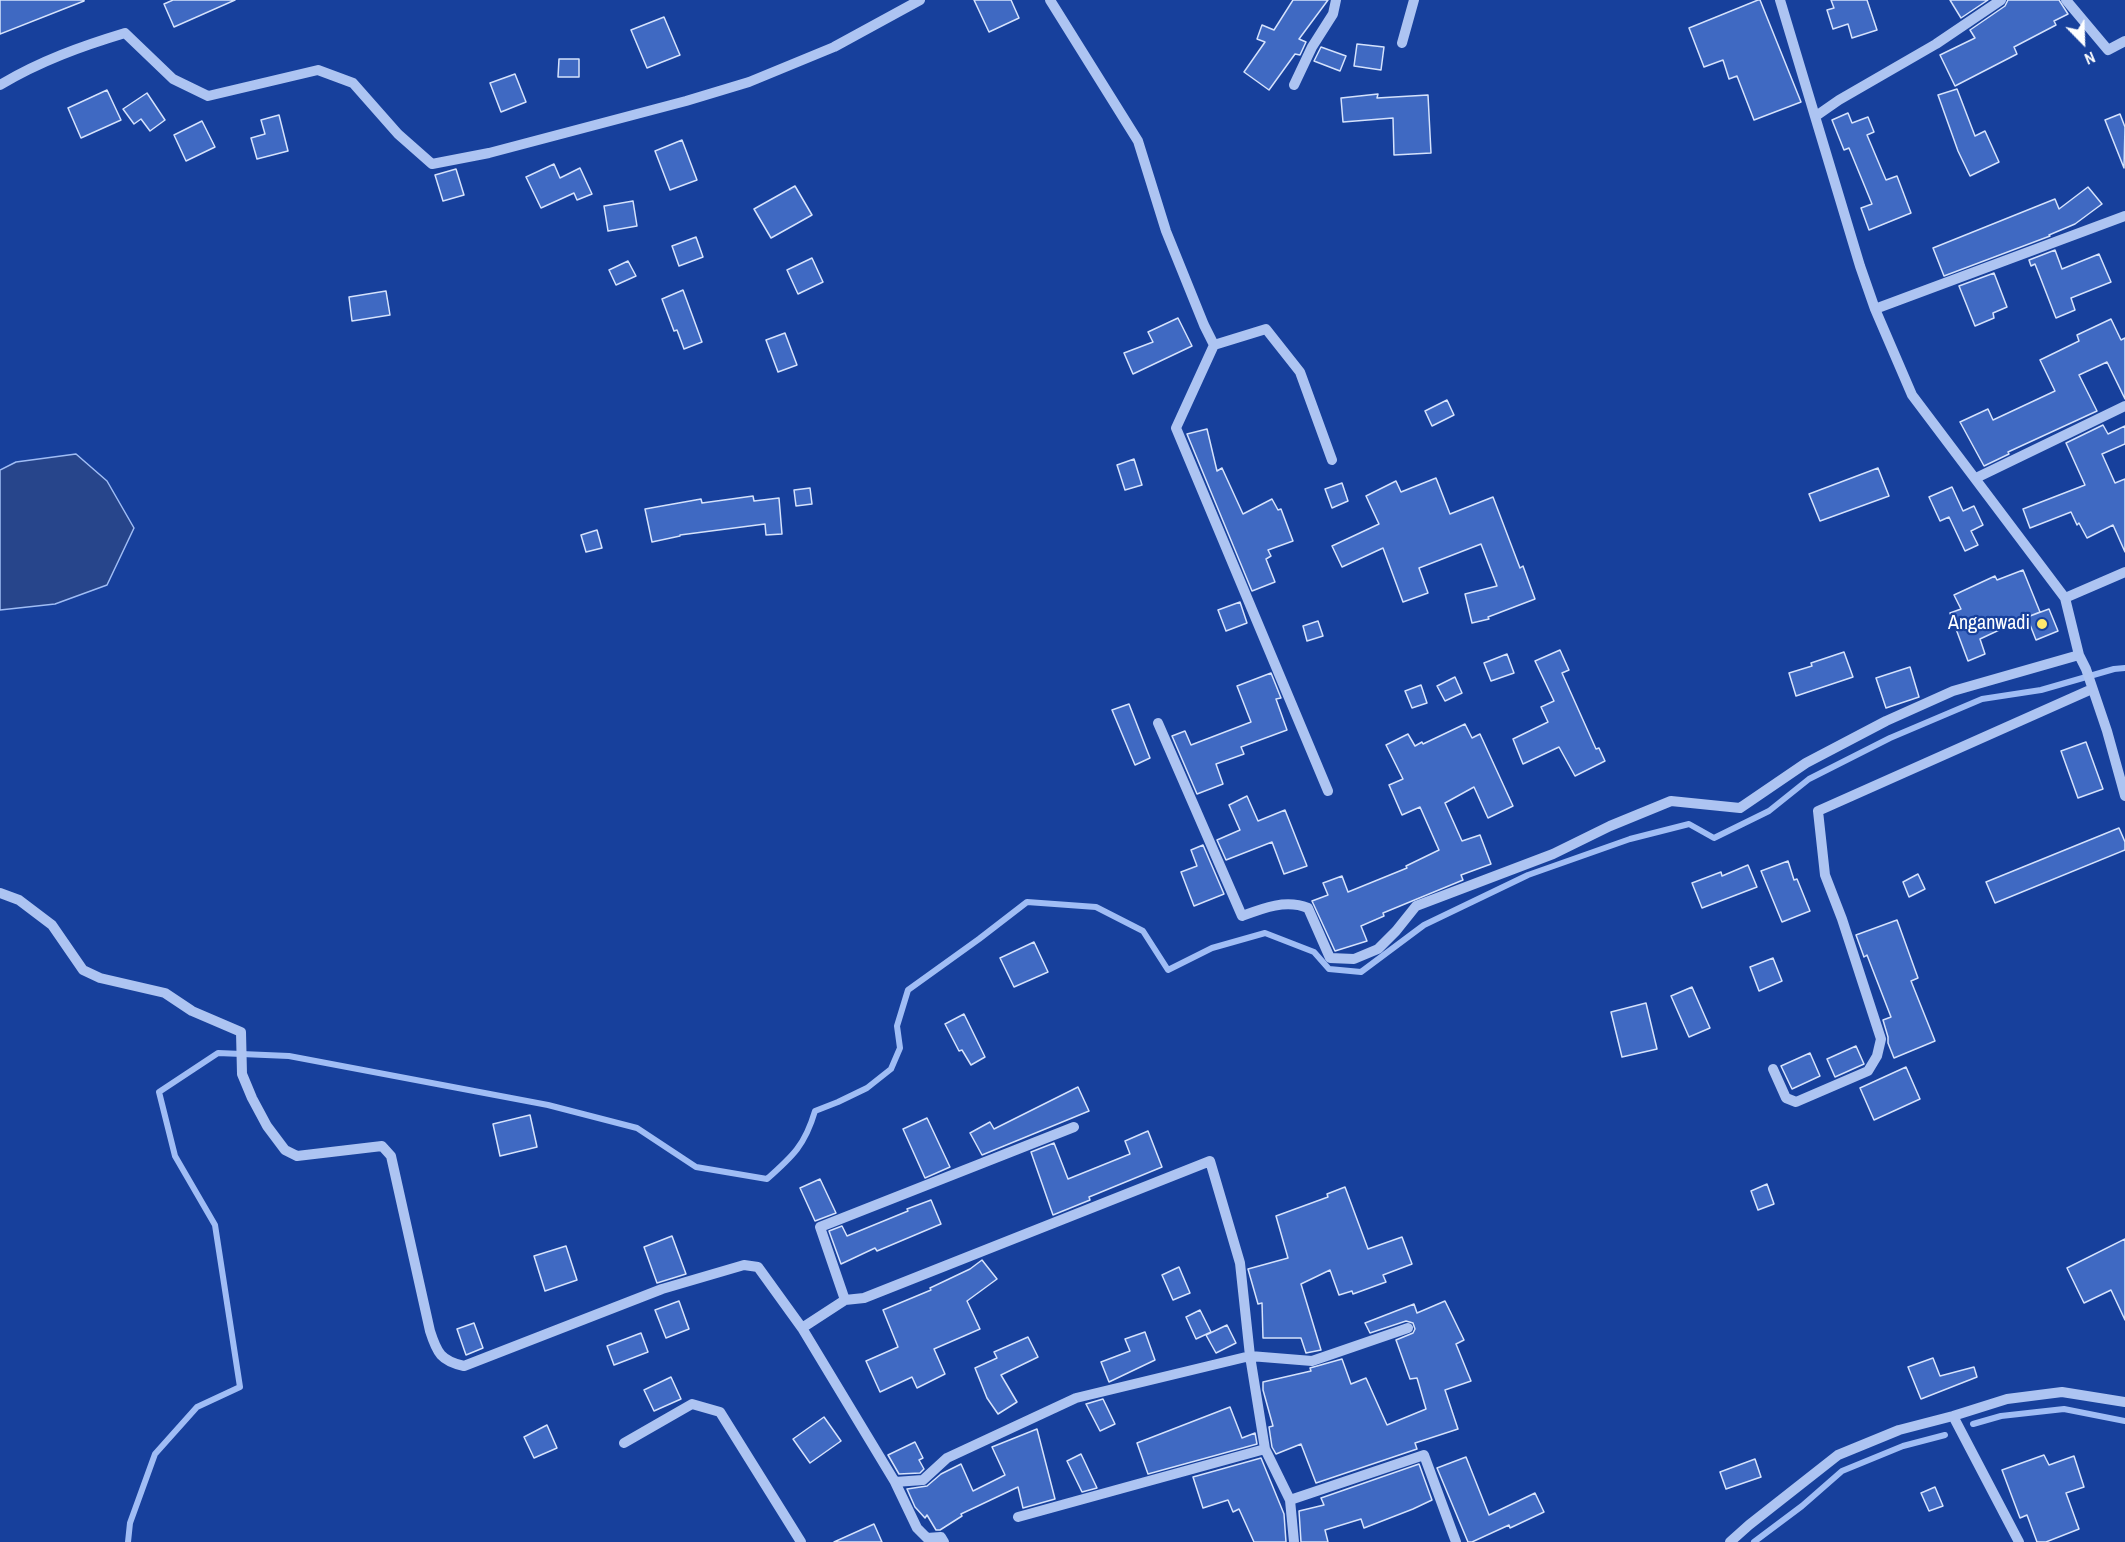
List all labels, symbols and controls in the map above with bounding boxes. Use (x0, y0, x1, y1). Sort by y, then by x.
north arrow (2053, 12, 2113, 72)
text: N (2081, 47, 2099, 71)
place label: Anganwadi (1948, 612, 2030, 636)
marker: Anganwadi (2035, 617, 2049, 631)

